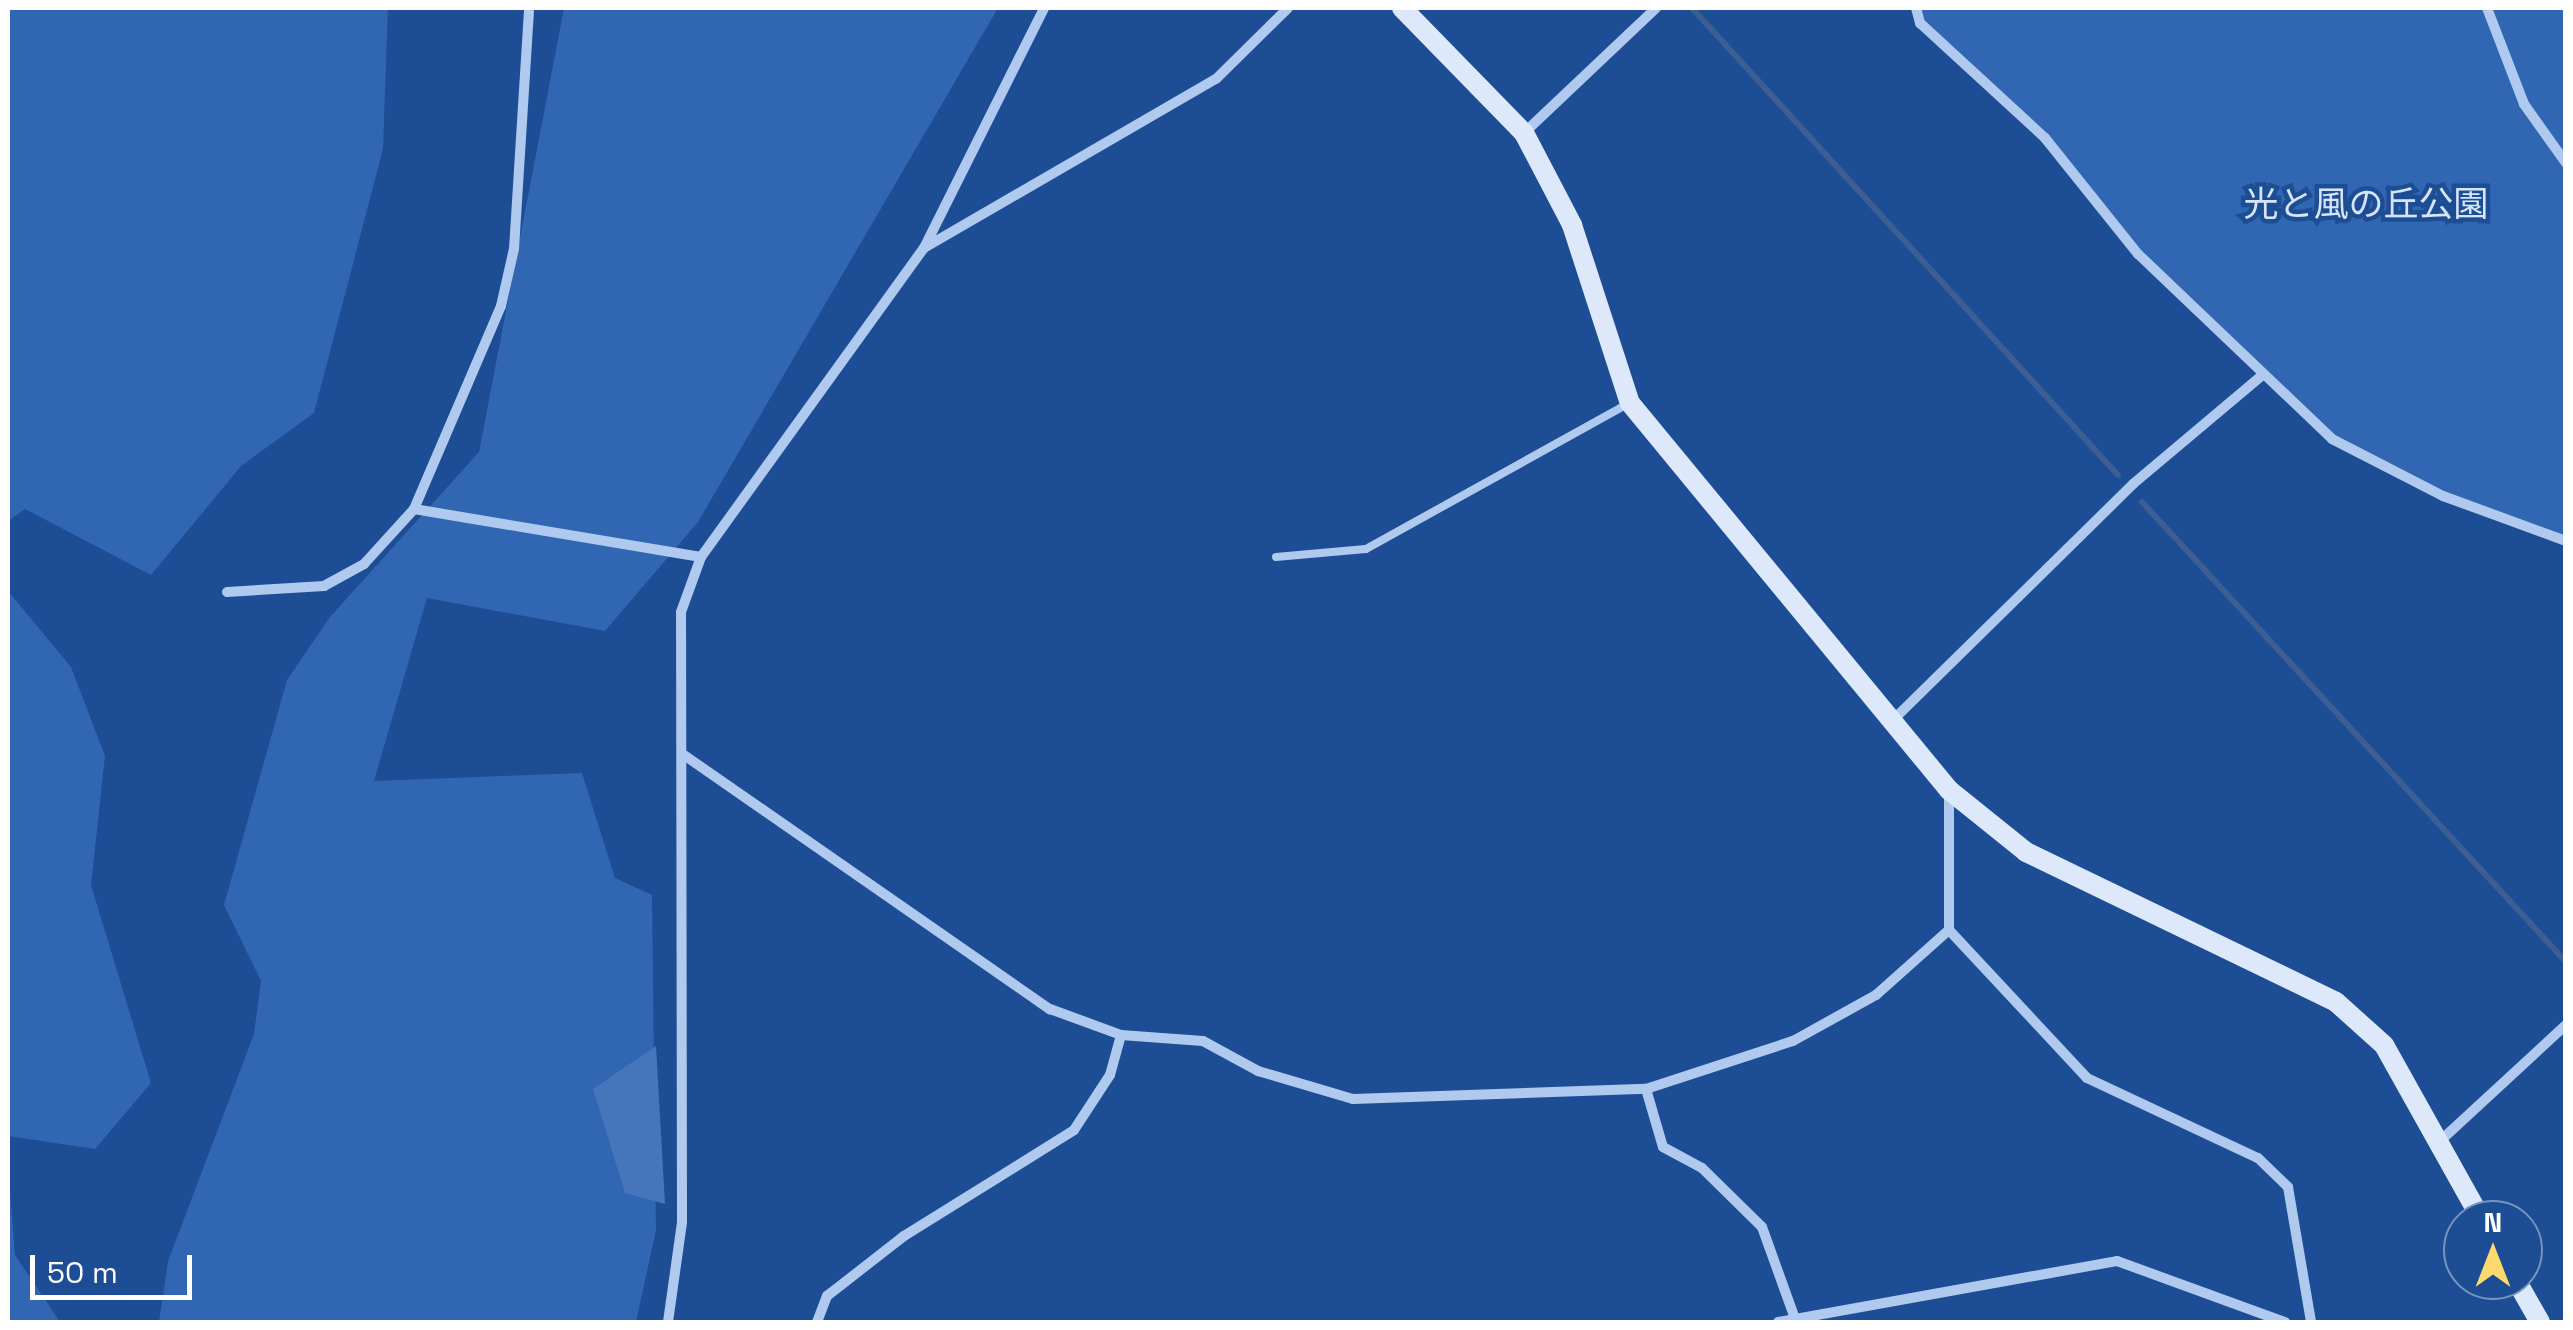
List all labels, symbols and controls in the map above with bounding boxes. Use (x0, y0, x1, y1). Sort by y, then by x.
park label: 光と風の丘公園 (2244, 183, 2488, 225)
north arrow (2443, 1200, 2543, 1300)
text: N (2484, 1204, 2502, 1240)
scale bar (35, 1235, 198, 1297)
text: 50 m (47, 1253, 118, 1292)

